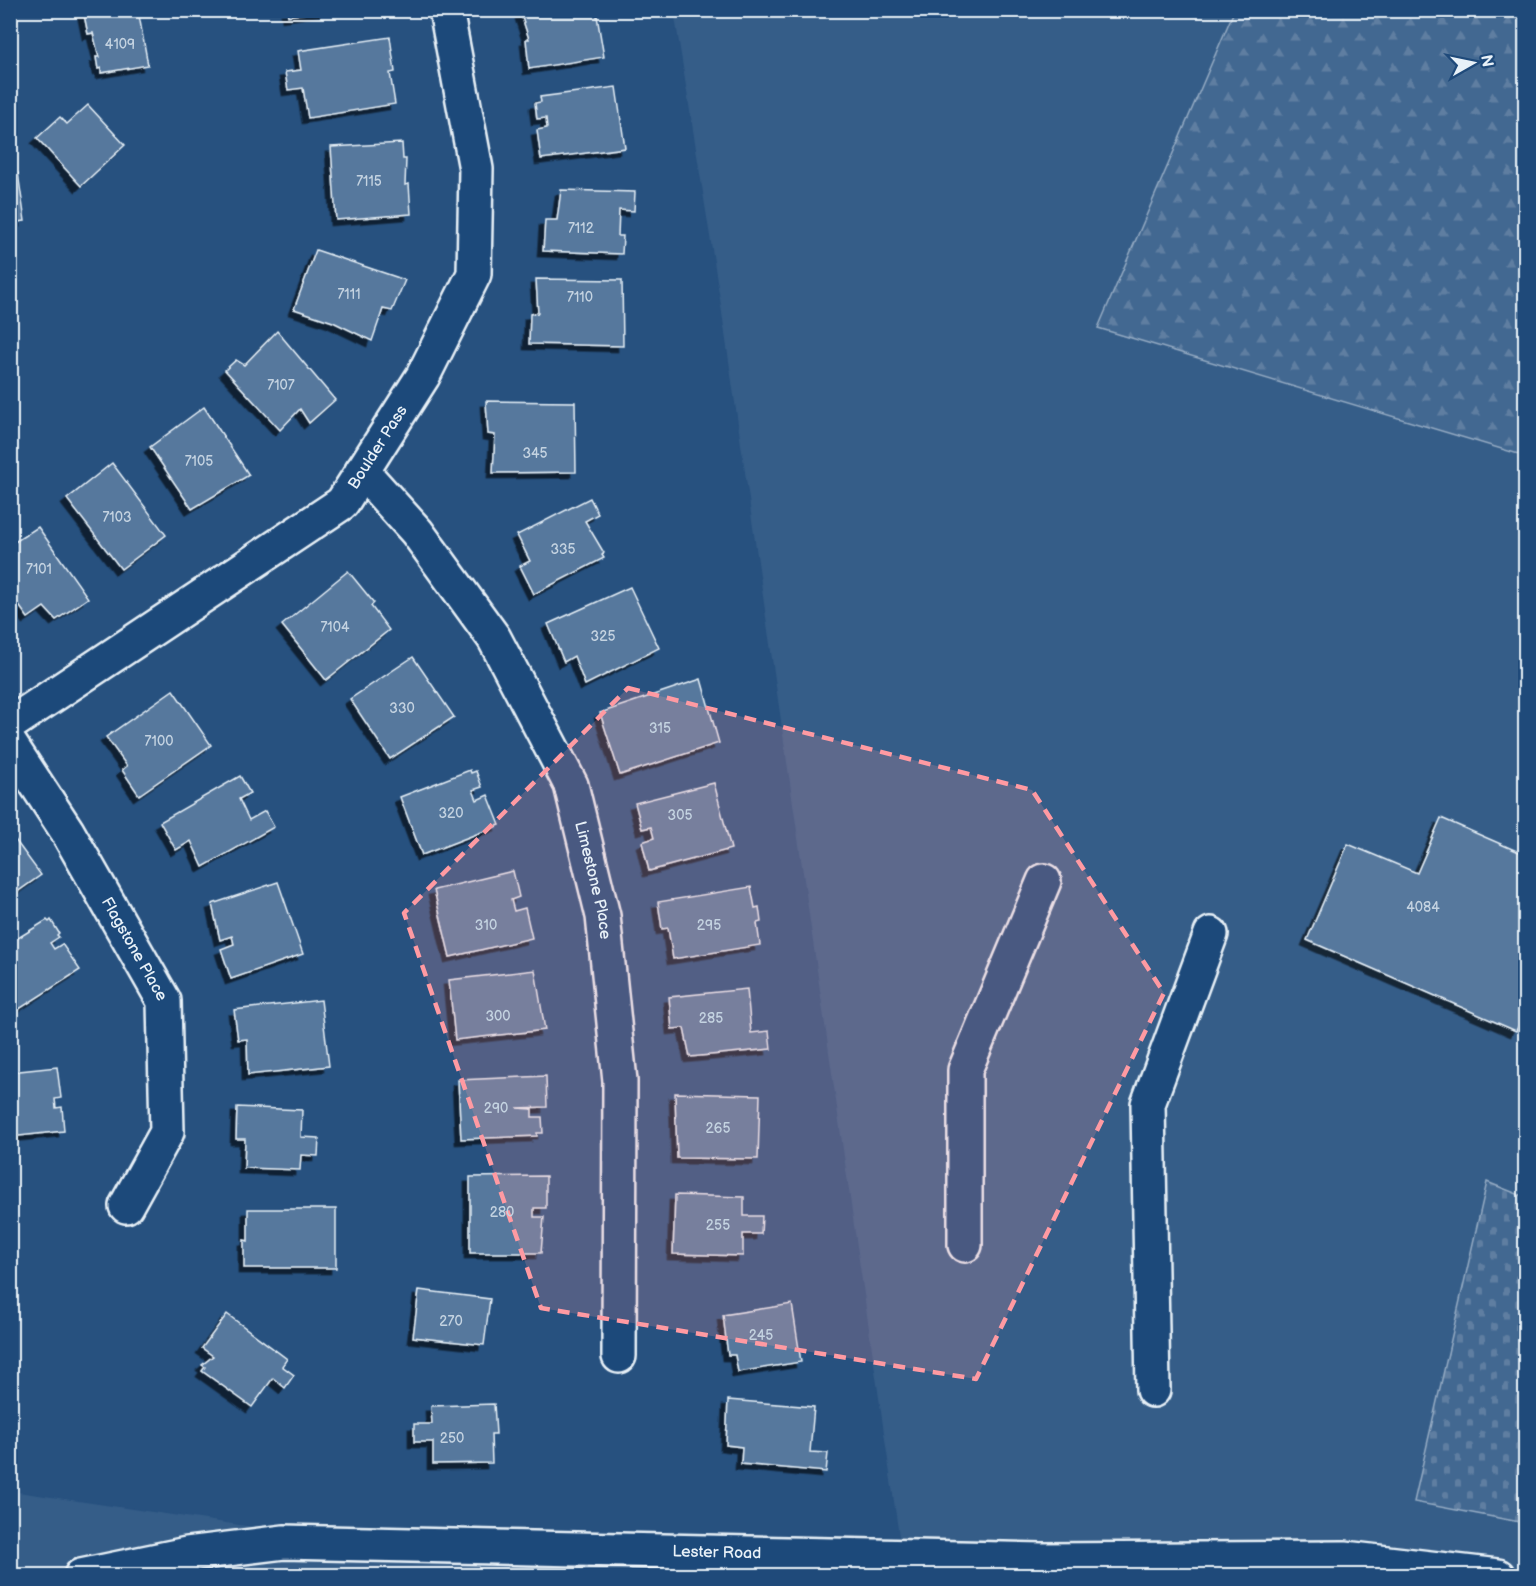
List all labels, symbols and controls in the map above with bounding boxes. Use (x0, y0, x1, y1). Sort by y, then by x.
north arrow (1443, 33, 1503, 93)
house number: 4109 (105, 36, 135, 53)
text: N (1476, 53, 1497, 68)
house number: 7115 (356, 173, 382, 190)
house number: 7112 (568, 220, 595, 237)
house number: 7111 (337, 286, 361, 303)
house number: 7110 (567, 289, 593, 306)
house number: 7107 (267, 377, 295, 394)
street label: Boulder Pass (344, 402, 411, 493)
house number: 345 (522, 445, 548, 462)
house number: 7105 (185, 453, 213, 470)
house number: 7103 (102, 509, 132, 526)
house number: 335 (550, 541, 576, 558)
house number: 7101 (26, 561, 52, 578)
house number: 7104 (320, 619, 350, 636)
house number: 325 (591, 628, 615, 645)
house number: 330 (389, 700, 415, 717)
house number: 315 (649, 720, 671, 737)
house number: 7100 (145, 733, 173, 750)
house number: 320 (438, 805, 464, 822)
house number: 305 (668, 807, 692, 824)
street label: Limestone Place (571, 819, 615, 941)
street label: Flagstone Place (97, 894, 172, 1005)
house number: 4084 (1406, 899, 1440, 916)
house number: 310 (475, 917, 497, 934)
house number: 295 (697, 917, 721, 934)
house number: 300 (485, 1008, 511, 1025)
house number: 285 (699, 1010, 723, 1027)
house number: 290 (484, 1100, 508, 1117)
house number: 265 (706, 1120, 730, 1137)
house number: 280 (490, 1204, 514, 1221)
house number: 255 (706, 1217, 730, 1234)
house number: 270 (439, 1313, 463, 1330)
house number: 245 (749, 1327, 773, 1344)
house number: 250 (440, 1430, 464, 1447)
street label: Lester Road (672, 1542, 762, 1563)

